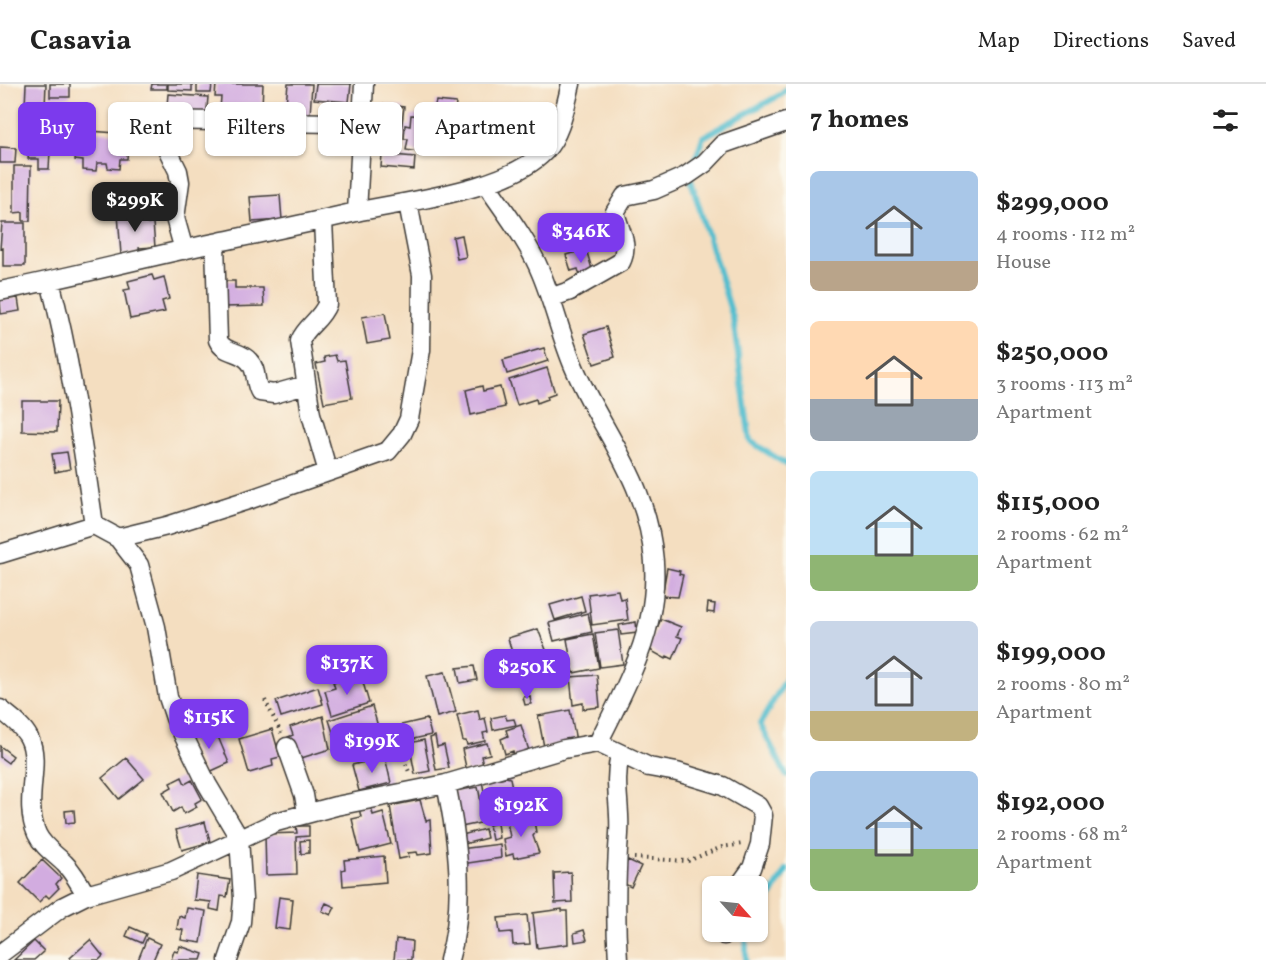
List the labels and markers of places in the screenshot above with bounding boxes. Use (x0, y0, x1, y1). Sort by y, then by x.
pin: $299K (93, 182, 177, 233)
pin: $346K (539, 213, 623, 264)
pin: $137K (305, 645, 389, 696)
pin: $250K (485, 649, 569, 700)
pin: $115K (167, 699, 251, 750)
pin: $199K (330, 723, 414, 774)
pin: $192K (479, 787, 563, 838)

